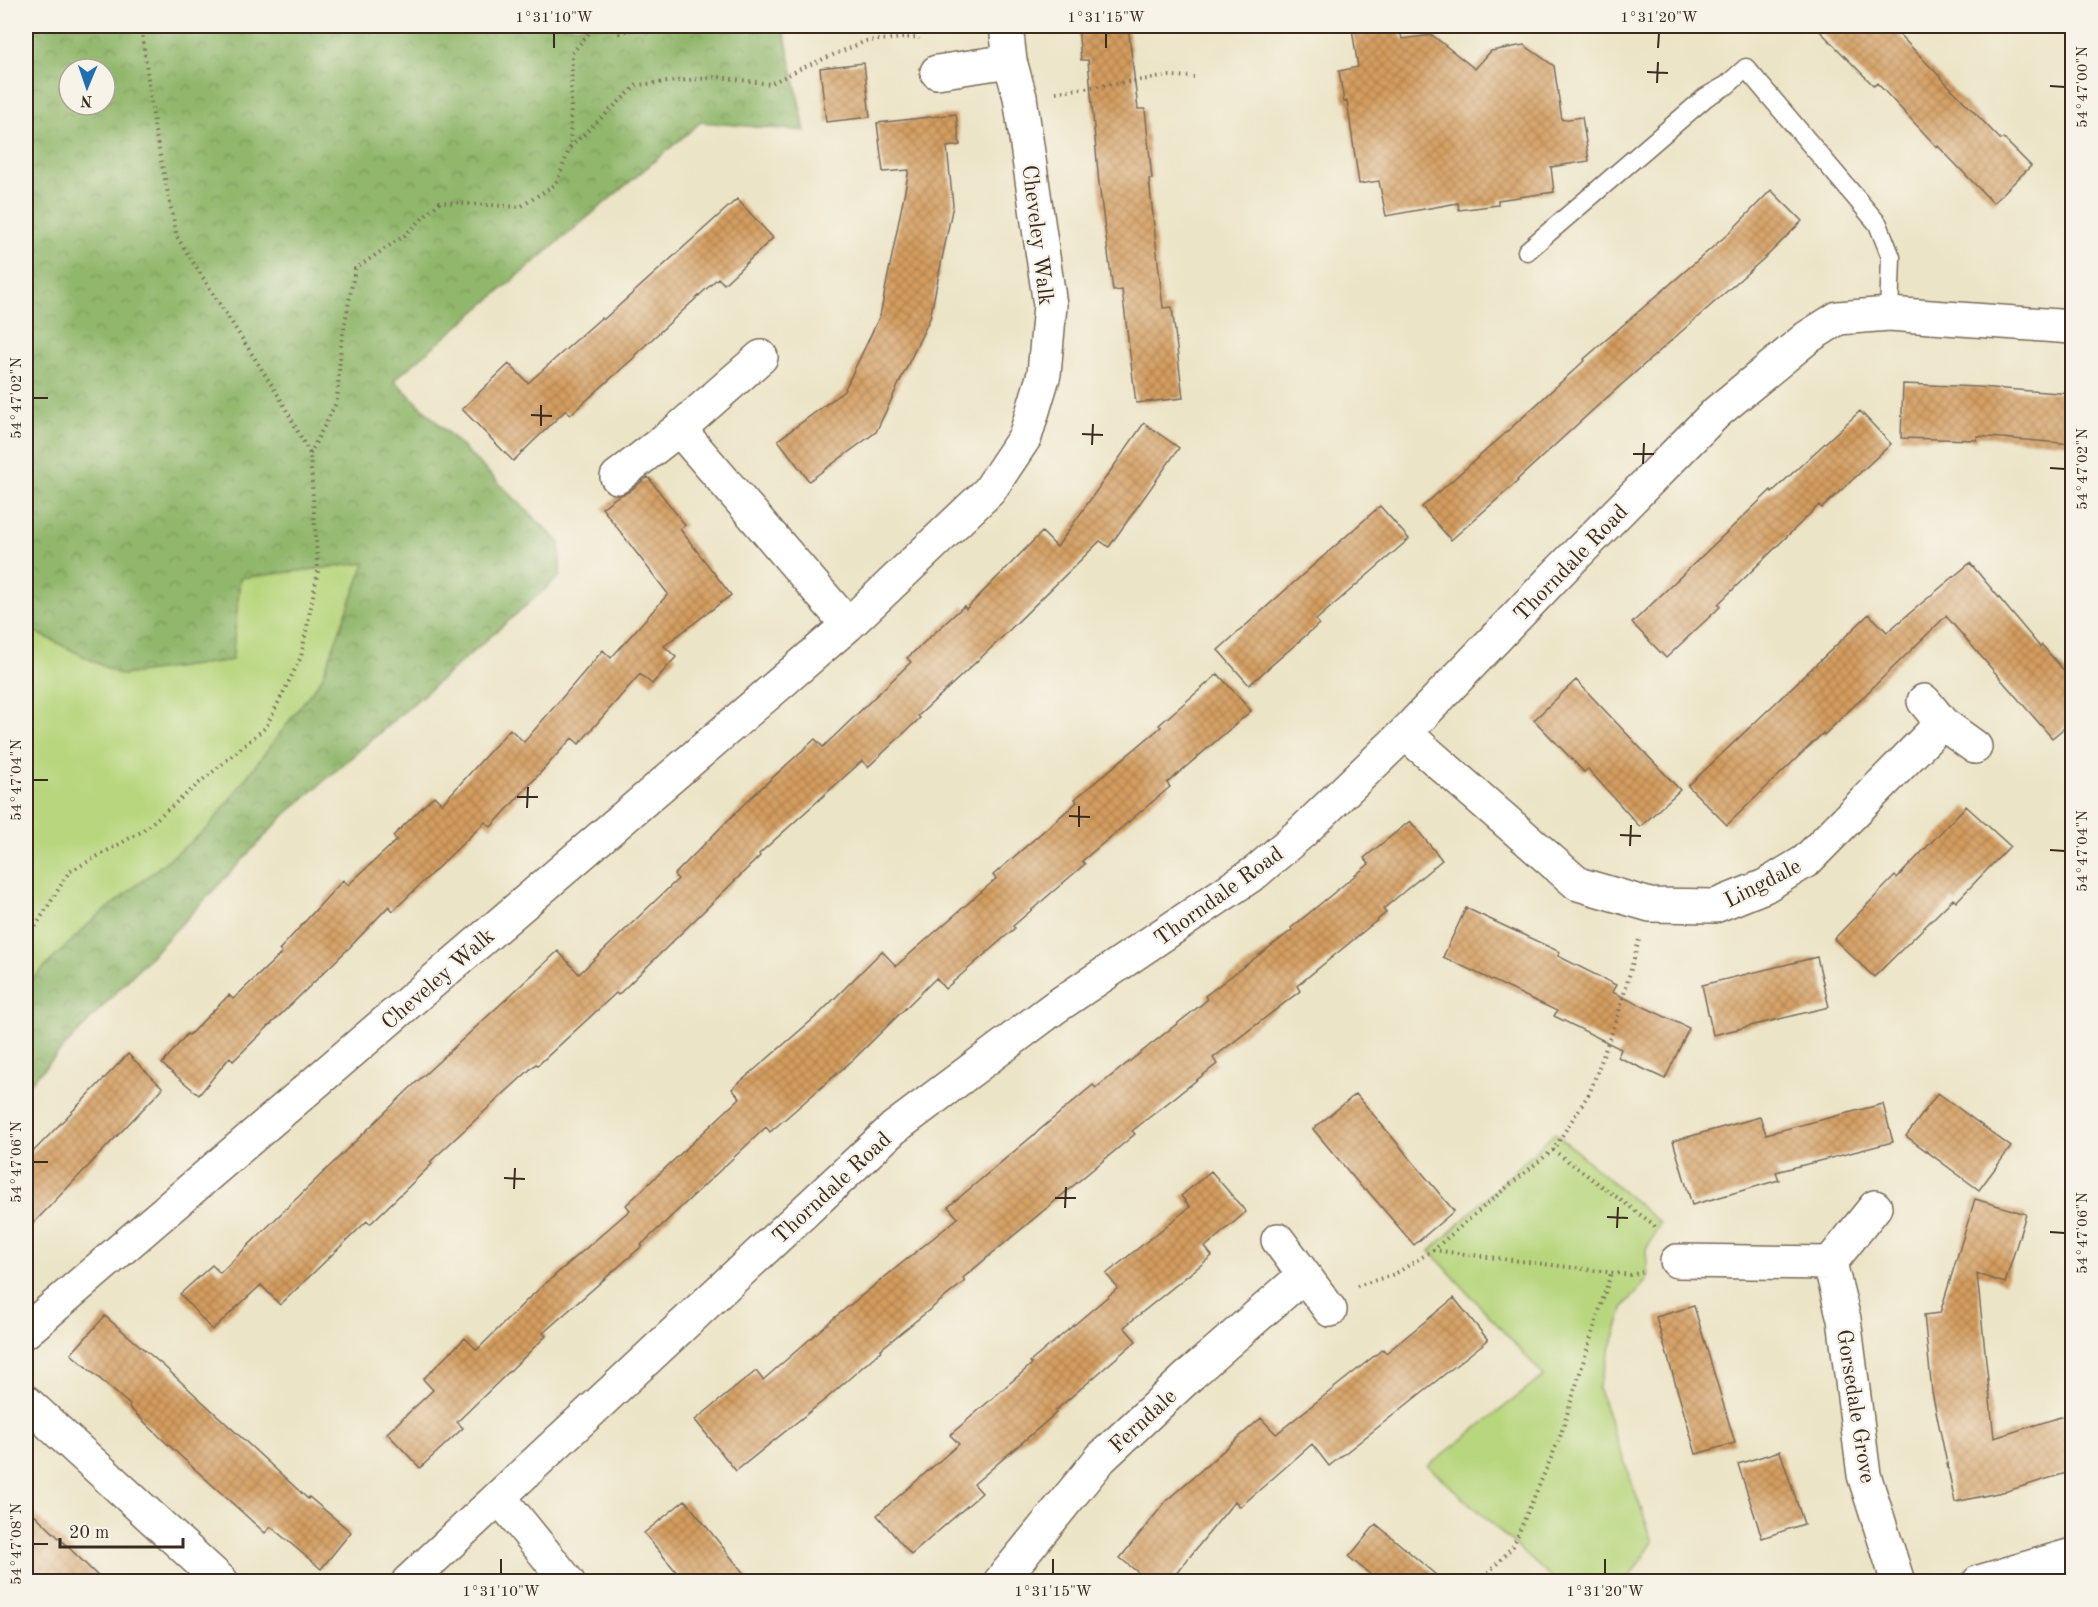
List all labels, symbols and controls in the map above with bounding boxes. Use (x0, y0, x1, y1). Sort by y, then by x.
text: 1°31'10"W (515, 11, 593, 26)
text: 1°31'15"W (1067, 11, 1145, 26)
text: 1°31'20"W (1620, 11, 1698, 26)
text: 54°47'00"N (2076, 46, 2091, 128)
north arrow (57, 57, 117, 117)
text: N (79, 92, 93, 108)
street label: Cheveley Walk (1017, 164, 1057, 307)
text: 54°47'02"N (10, 357, 25, 439)
text: 54°47'02"N (2076, 428, 2091, 510)
street label: Thorndale Road (1510, 501, 1633, 626)
text: 54°47'04"N (10, 739, 25, 821)
text: 54°47'04"N (2076, 810, 2091, 892)
street label: Thorndale Road (1151, 843, 1288, 951)
street label: Lingdale (1721, 855, 1805, 912)
street label: Cheveley Walk (378, 925, 499, 1034)
text: 54°47'06"N (10, 1121, 25, 1203)
street label: Thorndale Road (769, 1128, 896, 1249)
text: 54°47'06"N (2076, 1192, 2091, 1274)
street label: Gorsedale Grove (1832, 1328, 1878, 1485)
street label: Ferndale (1106, 1385, 1181, 1458)
text: 54°47'08"N (10, 1503, 25, 1585)
scale bar (60, 1511, 183, 1549)
text: 20 m (69, 1524, 109, 1542)
text: 1°31'10"W (462, 1585, 540, 1600)
text: 1°31'15"W (1014, 1585, 1092, 1600)
text: 1°31'20"W (1566, 1585, 1644, 1600)

